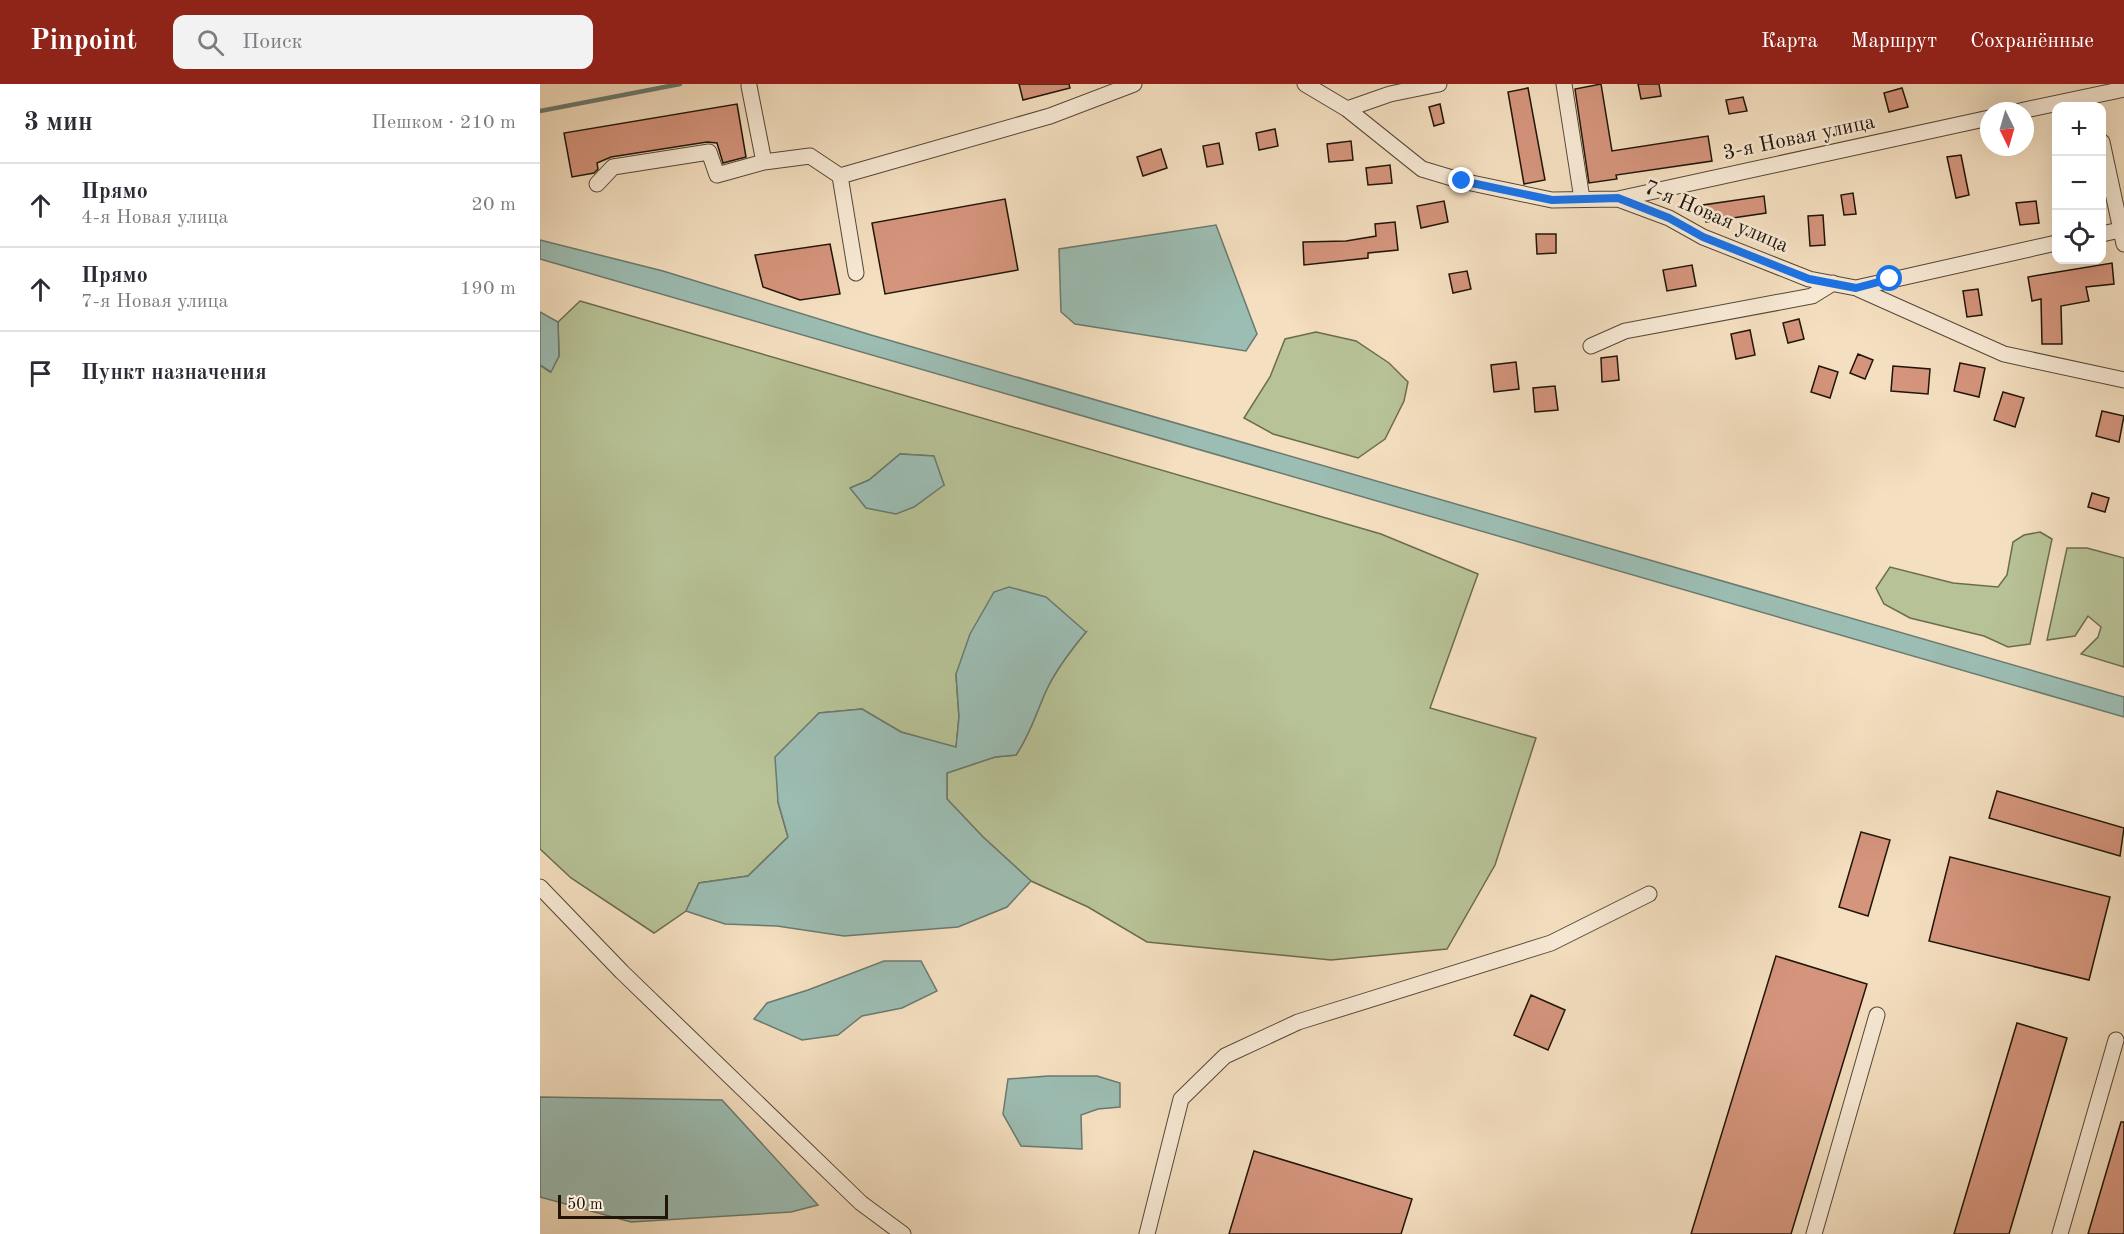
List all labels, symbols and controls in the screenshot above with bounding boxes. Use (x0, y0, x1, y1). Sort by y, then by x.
search box (173, 15, 593, 69)
icon: search (194, 26, 227, 59)
text: Pinpoint (30, 28, 137, 56)
text: Поиск (242, 31, 303, 53)
text: Карта (1761, 31, 1818, 52)
text: Маршрут (1851, 31, 1937, 52)
text: Сохранённые (1970, 31, 2094, 52)
north arrow (1980, 102, 2034, 156)
map controls (2052, 102, 2106, 264)
button: + (2052, 102, 2106, 156)
text: 3 мин (24, 110, 93, 136)
street label: 3-я Новая улица (1721, 112, 1877, 164)
text: Пешком · 210 m (371, 113, 516, 133)
button: − (2052, 156, 2106, 210)
route end (1448, 167, 1474, 193)
street label: 7-я Новая улица (1641, 177, 1791, 257)
text: Прямо (81, 181, 148, 203)
icon: ahead (24, 189, 57, 222)
text: 20 m (471, 195, 516, 215)
text: 4-я Новая улица (81, 208, 228, 228)
button: locate (2052, 210, 2106, 264)
text: Прямо (81, 265, 148, 287)
route start (1876, 265, 1902, 291)
icon: ahead (24, 273, 57, 306)
text: 190 m (460, 279, 516, 299)
text: 7-я Новая улица (81, 292, 228, 312)
icon: arrive (24, 357, 57, 390)
text: Пункт назначения (81, 362, 267, 384)
scale bar (558, 1192, 668, 1220)
text: 50 m (567, 1197, 603, 1213)

